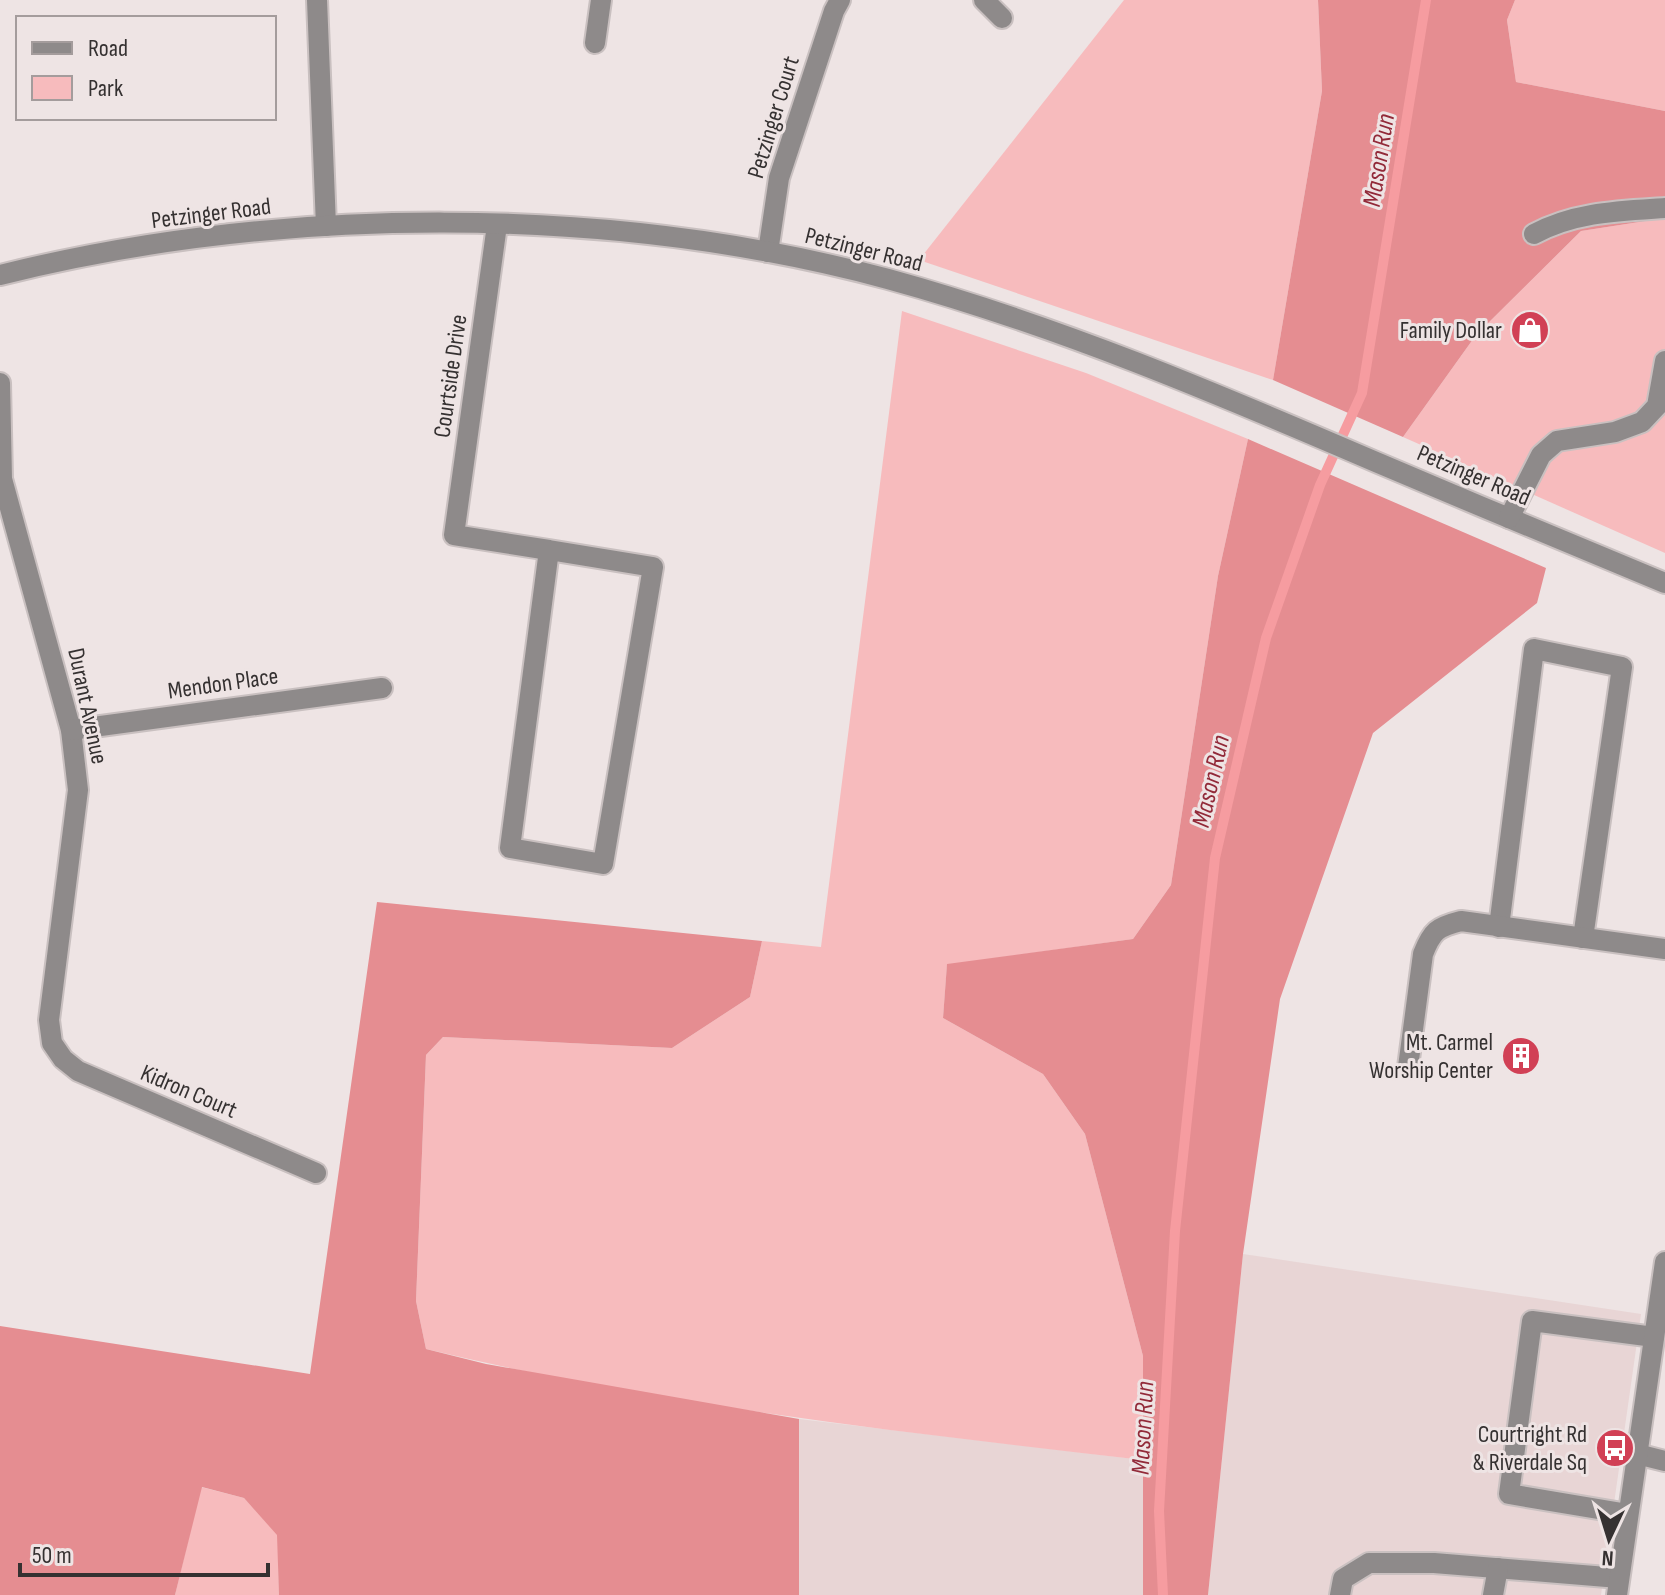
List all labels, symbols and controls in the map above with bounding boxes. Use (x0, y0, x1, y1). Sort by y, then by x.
legend (16, 16, 276, 120)
text: Road (88, 34, 128, 63)
street label: Petzinger Court (741, 53, 806, 182)
text: Park (88, 74, 123, 103)
water label: Mason Run (1357, 111, 1402, 209)
street label: Petzinger Road (150, 192, 273, 235)
street label: Petzinger Road (802, 221, 926, 278)
shop icon: Family Dollar (1509, 309, 1551, 351)
street label: Courtside Drive (427, 313, 473, 440)
place label: Family Dollar (1400, 316, 1502, 345)
street label: Petzinger Road (1413, 439, 1535, 512)
street label: Durant Avenue (61, 645, 114, 767)
street label: Mendon Place (166, 661, 280, 706)
water label: Mason Run (1186, 732, 1237, 830)
place label: Mt. Carmel Worship Center (1369, 1028, 1493, 1085)
building icon: Mt. Carmel Worship Center (1500, 1035, 1542, 1077)
street label: Kidron Court (136, 1058, 241, 1125)
water label: Mason Run (1126, 1380, 1161, 1476)
place label: Courtright Rd & Riverdale Sq (1473, 1420, 1587, 1477)
bus stop icon: Courtright Rd & Riverdale Sq (1594, 1427, 1636, 1469)
north arrow (1569, 1499, 1649, 1579)
scale bar (20, 1527, 268, 1577)
text: 50 m (32, 1541, 72, 1570)
text: N (1601, 1544, 1615, 1571)

